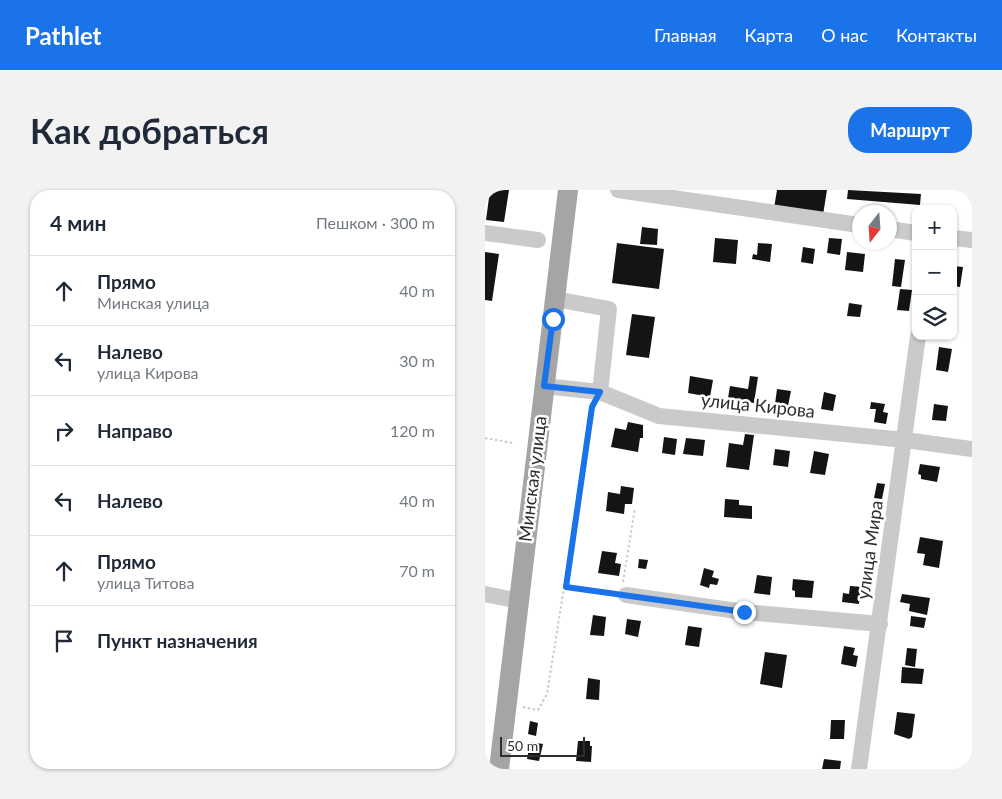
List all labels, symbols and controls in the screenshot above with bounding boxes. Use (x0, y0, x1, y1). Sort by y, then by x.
text: Pathlet (25, 21, 102, 50)
text: Главная (654, 24, 717, 46)
text: Карта (745, 24, 793, 46)
text: О нас (821, 24, 868, 46)
text: Контакты (896, 24, 977, 46)
button: Маршрут (848, 107, 972, 153)
text: Как добраться (30, 109, 269, 151)
north arrow (852, 205, 897, 250)
map controls (912, 205, 957, 340)
button: + (912, 205, 957, 250)
text: 4 мин (50, 210, 107, 235)
text: Пешком · 300 m (316, 213, 435, 232)
button: − (912, 250, 957, 295)
text: Прямо (97, 270, 156, 293)
icon: ahead (50, 277, 78, 305)
text: 40 m (399, 281, 435, 300)
text: Минская улица (97, 293, 210, 312)
button: layers (912, 295, 957, 340)
route start (542, 308, 565, 331)
text: Налево (97, 340, 163, 363)
icon: left (50, 347, 78, 375)
text: 30 m (399, 351, 435, 370)
text: улица Кирова (97, 363, 199, 382)
street label: улица Кирова (700, 388, 816, 422)
street label: Минская улица (513, 415, 551, 543)
icon: right (50, 417, 78, 445)
text: Направо (97, 419, 173, 442)
text: 120 m (390, 421, 435, 440)
icon: left (50, 487, 78, 515)
text: Налево (97, 489, 163, 512)
text: 40 m (399, 491, 435, 510)
street label: улица Мира (851, 499, 887, 601)
text: Прямо (97, 550, 156, 573)
icon: ahead (50, 557, 78, 585)
text: 70 m (399, 561, 435, 580)
text: улица Титова (97, 573, 194, 592)
route end (733, 601, 756, 624)
icon: arrive (50, 627, 78, 655)
text: Пункт назначения (97, 629, 258, 652)
scale bar (500, 734, 585, 757)
text: 50 m (507, 737, 538, 754)

